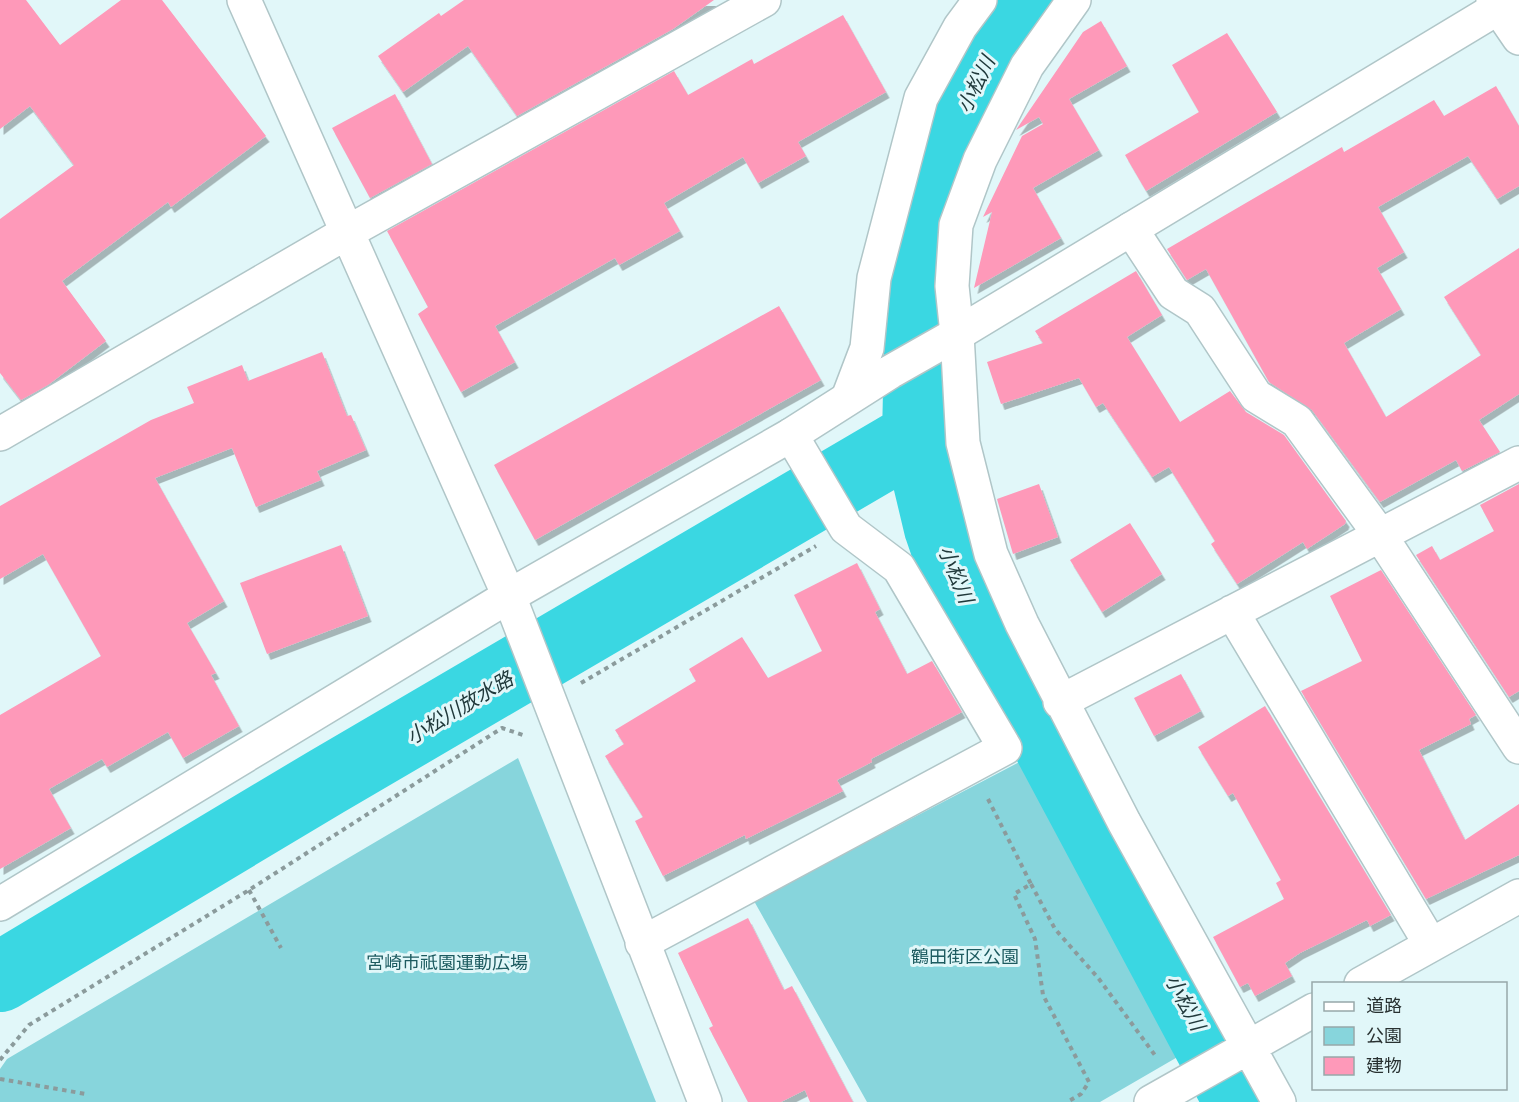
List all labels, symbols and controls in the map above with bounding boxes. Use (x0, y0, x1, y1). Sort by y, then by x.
water label: 小松川 (951, 50, 1000, 116)
water label: 小松川 (935, 542, 980, 608)
water label: 小松川放水路 (401, 665, 518, 748)
park label: 鶴田街区公園 (911, 945, 1019, 967)
park label: 宮崎市祇園運動広場 (366, 951, 528, 973)
water label: 小松川 (1161, 970, 1212, 1036)
legend (1312, 982, 1507, 1090)
text: 道路 (1366, 994, 1402, 1016)
text: 公園 (1366, 1024, 1402, 1046)
text: 建物 (1366, 1054, 1402, 1076)

